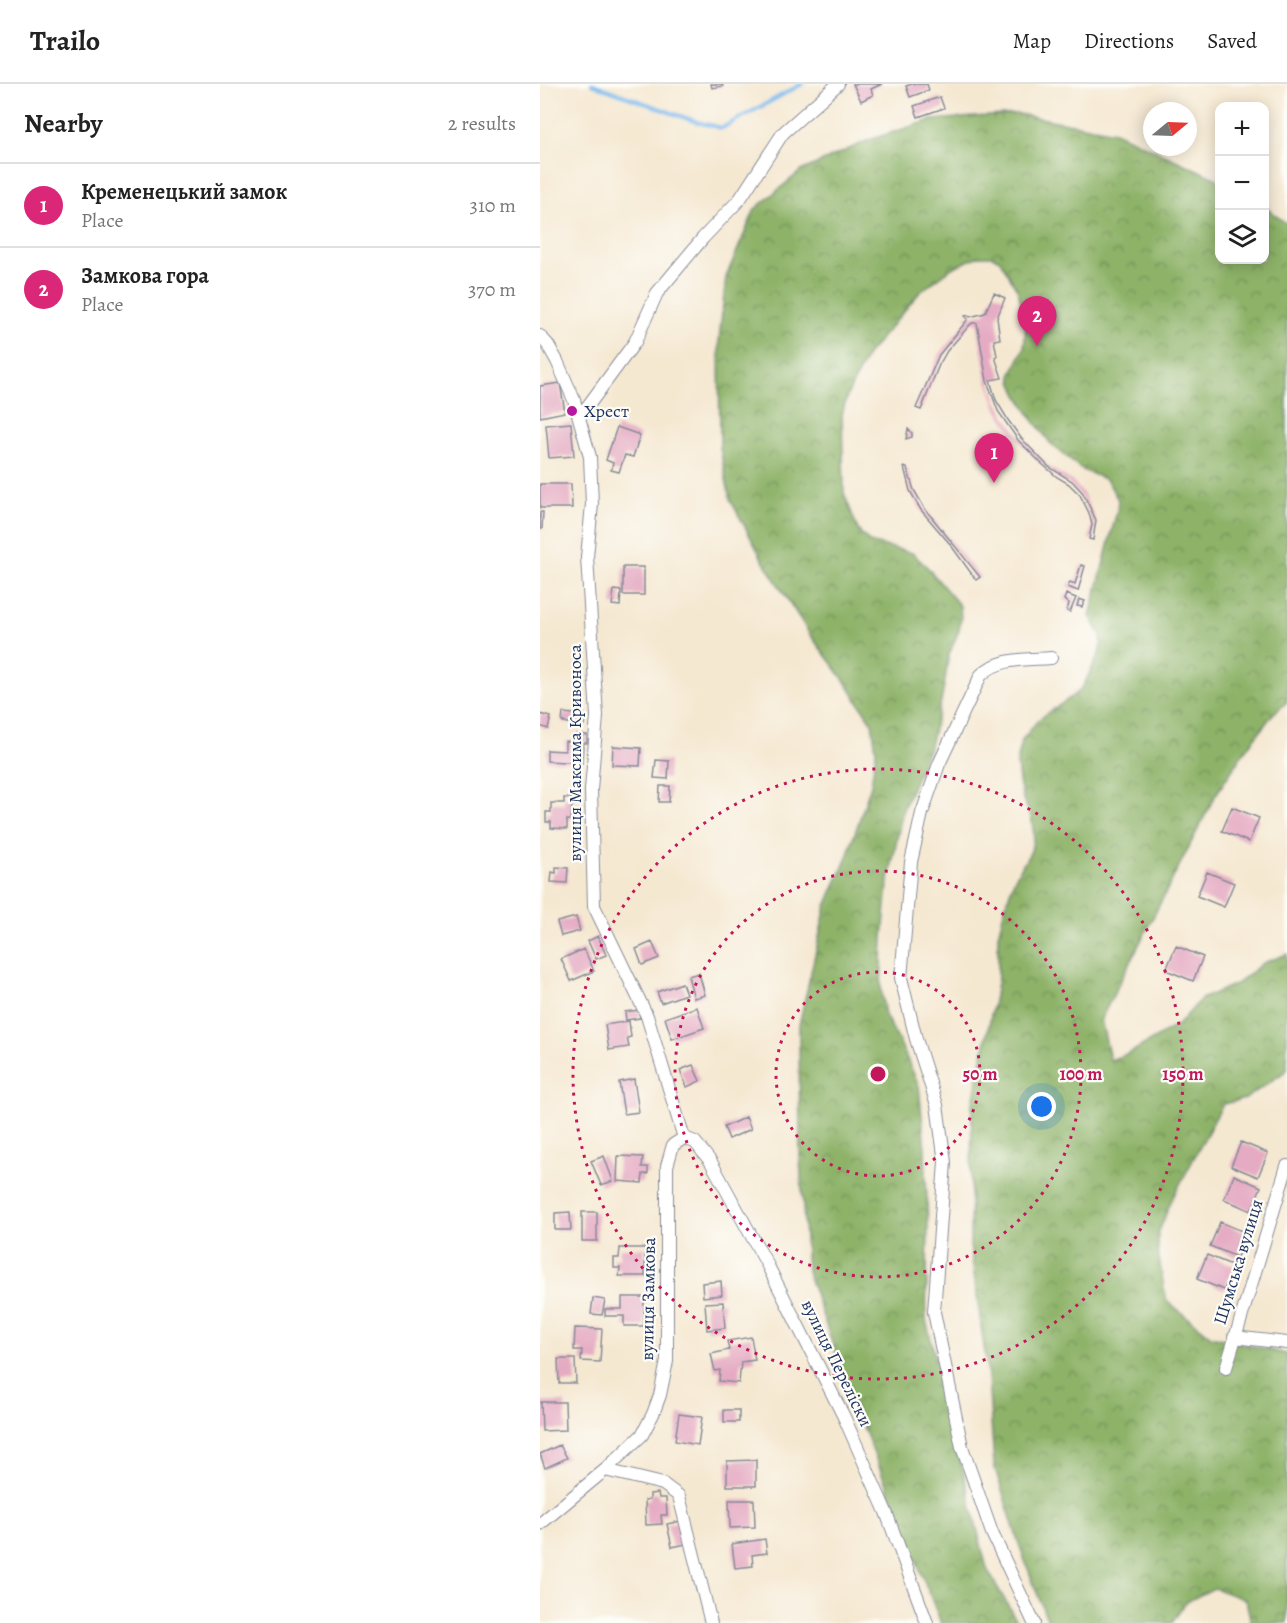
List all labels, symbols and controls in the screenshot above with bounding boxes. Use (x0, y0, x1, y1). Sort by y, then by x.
text: Trailo (30, 22, 100, 60)
text: Map (1013, 27, 1051, 55)
text: Directions (1084, 27, 1174, 55)
text: Saved (1207, 27, 1257, 55)
north arrow (1143, 102, 1197, 156)
map controls (1215, 102, 1269, 264)
button: + (1215, 102, 1269, 156)
text: Nearby (24, 106, 103, 141)
text: 2 results (448, 110, 516, 137)
button: − (1215, 156, 1269, 210)
text: Кременецький замок (81, 177, 287, 207)
text: 1 (40, 192, 47, 219)
text: 310 m (470, 192, 516, 219)
text: Place (81, 207, 123, 234)
button: layers (1215, 210, 1269, 264)
text: Замкова гора (81, 261, 209, 291)
text: 2 (39, 276, 48, 303)
text: 370 m (468, 276, 516, 303)
text: Place (81, 291, 123, 318)
pin: 2 (1018, 296, 1056, 346)
place label: Хрест (584, 399, 629, 423)
marker: Хрест (565, 404, 579, 418)
pin: 1 (974, 434, 1014, 483)
street label: вулиця Максима Кривоноса (563, 644, 587, 862)
text: 50 m (963, 1062, 997, 1086)
text: 100 m (1060, 1062, 1102, 1086)
text: 150 m (1162, 1062, 1204, 1086)
centre of rings (868, 1064, 888, 1084)
your location (1027, 1092, 1056, 1121)
street label: Шумська вулиця (1207, 1196, 1269, 1328)
street label: вулиця Замкова (635, 1236, 661, 1361)
street label: вулиця Переліски (796, 1296, 878, 1430)

